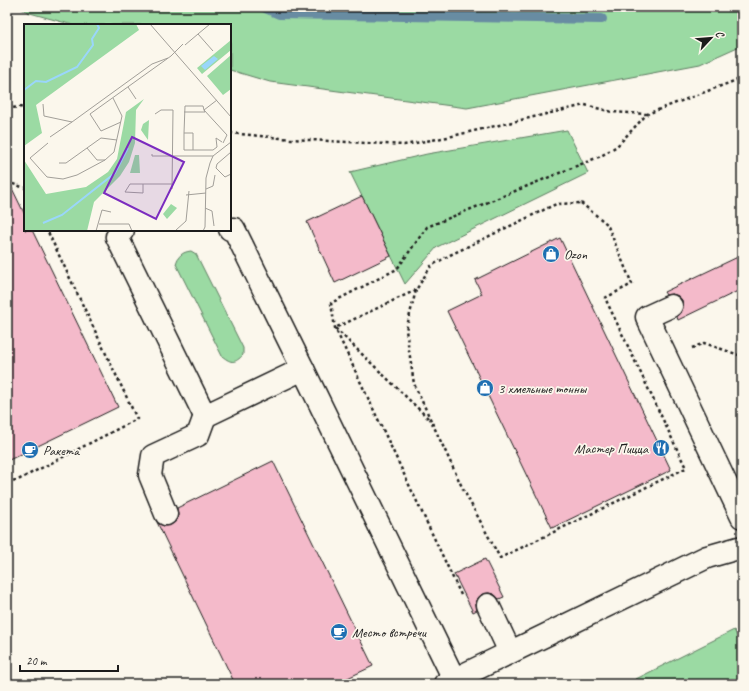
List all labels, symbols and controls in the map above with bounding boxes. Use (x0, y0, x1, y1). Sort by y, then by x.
north arrow (691, 18, 731, 58)
inset map (24, 24, 231, 231)
text: С (713, 28, 728, 41)
shop icon: Ozon (541, 244, 561, 264)
place label: Ozon (564, 246, 588, 263)
shop icon: 3 хмельные тонны (475, 378, 495, 398)
place label: 3 хмельные тонны (498, 380, 588, 397)
restaurant icon: Мастер Пицца (651, 438, 671, 458)
cafe icon: Ракета (20, 440, 40, 460)
place label: Мастер Пицца (574, 440, 649, 457)
place label: Ракета (43, 442, 80, 459)
cafe icon: Место встречи (329, 622, 349, 642)
place label: Место встречи (352, 624, 427, 641)
scale bar (20, 647, 118, 673)
text: 20 m (26, 653, 48, 669)

